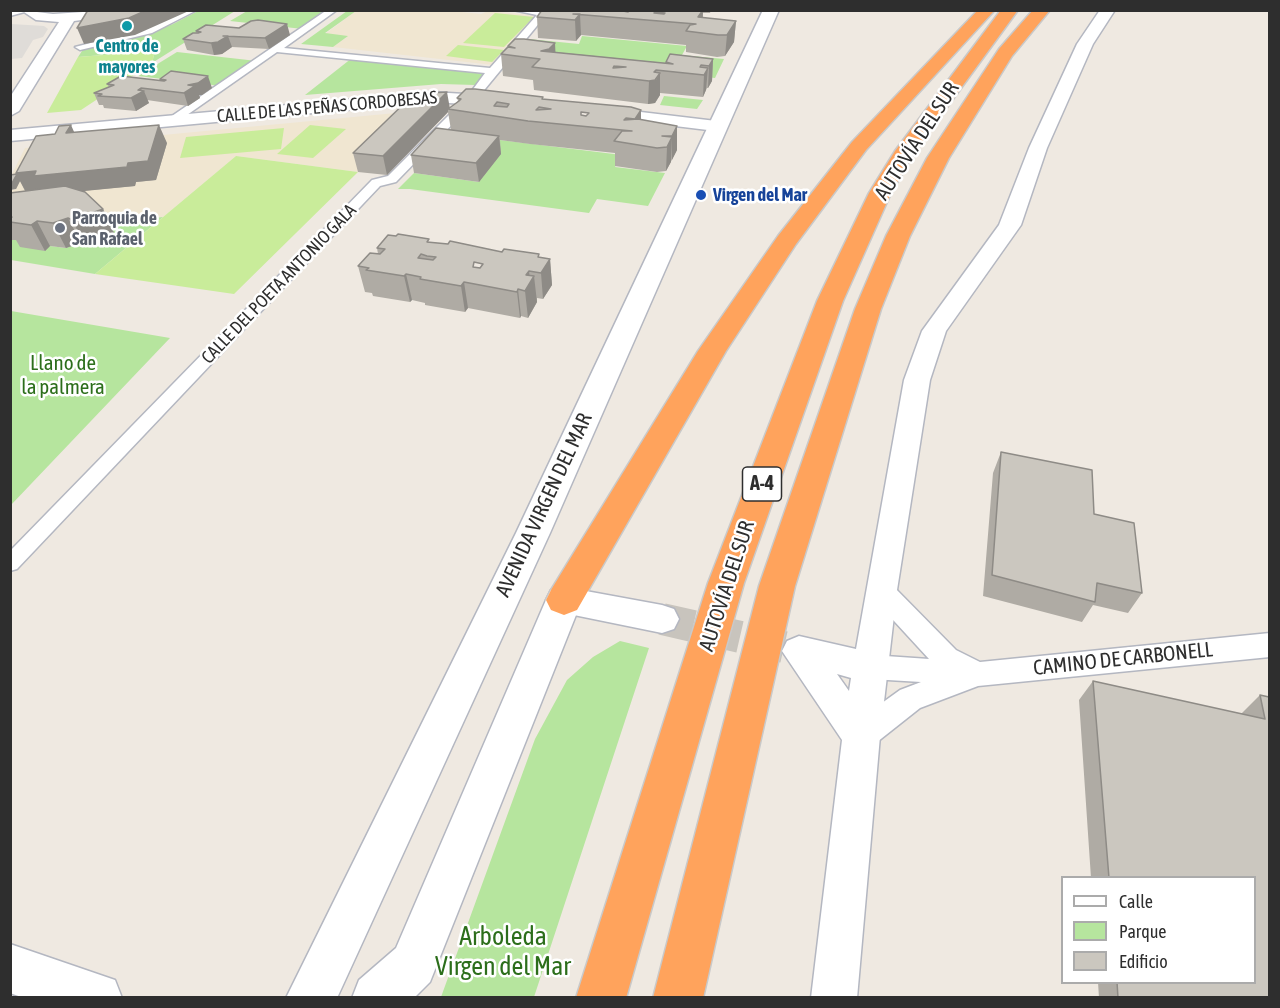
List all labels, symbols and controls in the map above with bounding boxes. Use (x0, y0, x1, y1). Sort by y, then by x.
marker: Centro de mayores (120, 19, 134, 33)
place label: Centro de mayores (95, 35, 159, 78)
street label: AUTOVÍA DEL SUR (869, 77, 965, 205)
street label: CALLE DE LAS PEÑAS CORDOBESAS (216, 87, 438, 127)
place label: Virgen del Mar (713, 184, 807, 206)
marker: Virgen del Mar (694, 188, 708, 202)
street label: CALLE DEL POETA ANTONIO GALA (197, 200, 361, 368)
place label: Parroquia de San Rafael (72, 207, 157, 250)
marker: Parroquia de San Rafael (53, 221, 67, 235)
park label: Llano de la palmera (21, 350, 105, 400)
street label: AVENIDA VIRGEN DEL MAR (490, 409, 598, 601)
road number: A-4 (742, 467, 782, 501)
street label: AUTOVÍA DEL SUR (694, 518, 760, 654)
street label: CAMINO DE CARBONELL (1032, 637, 1214, 681)
legend (1061, 876, 1256, 984)
text: Calle (1119, 891, 1153, 912)
park label: Arboleda Virgen del Mar (435, 921, 571, 982)
text: Parque (1119, 921, 1167, 942)
text: Edificio (1119, 951, 1168, 972)

